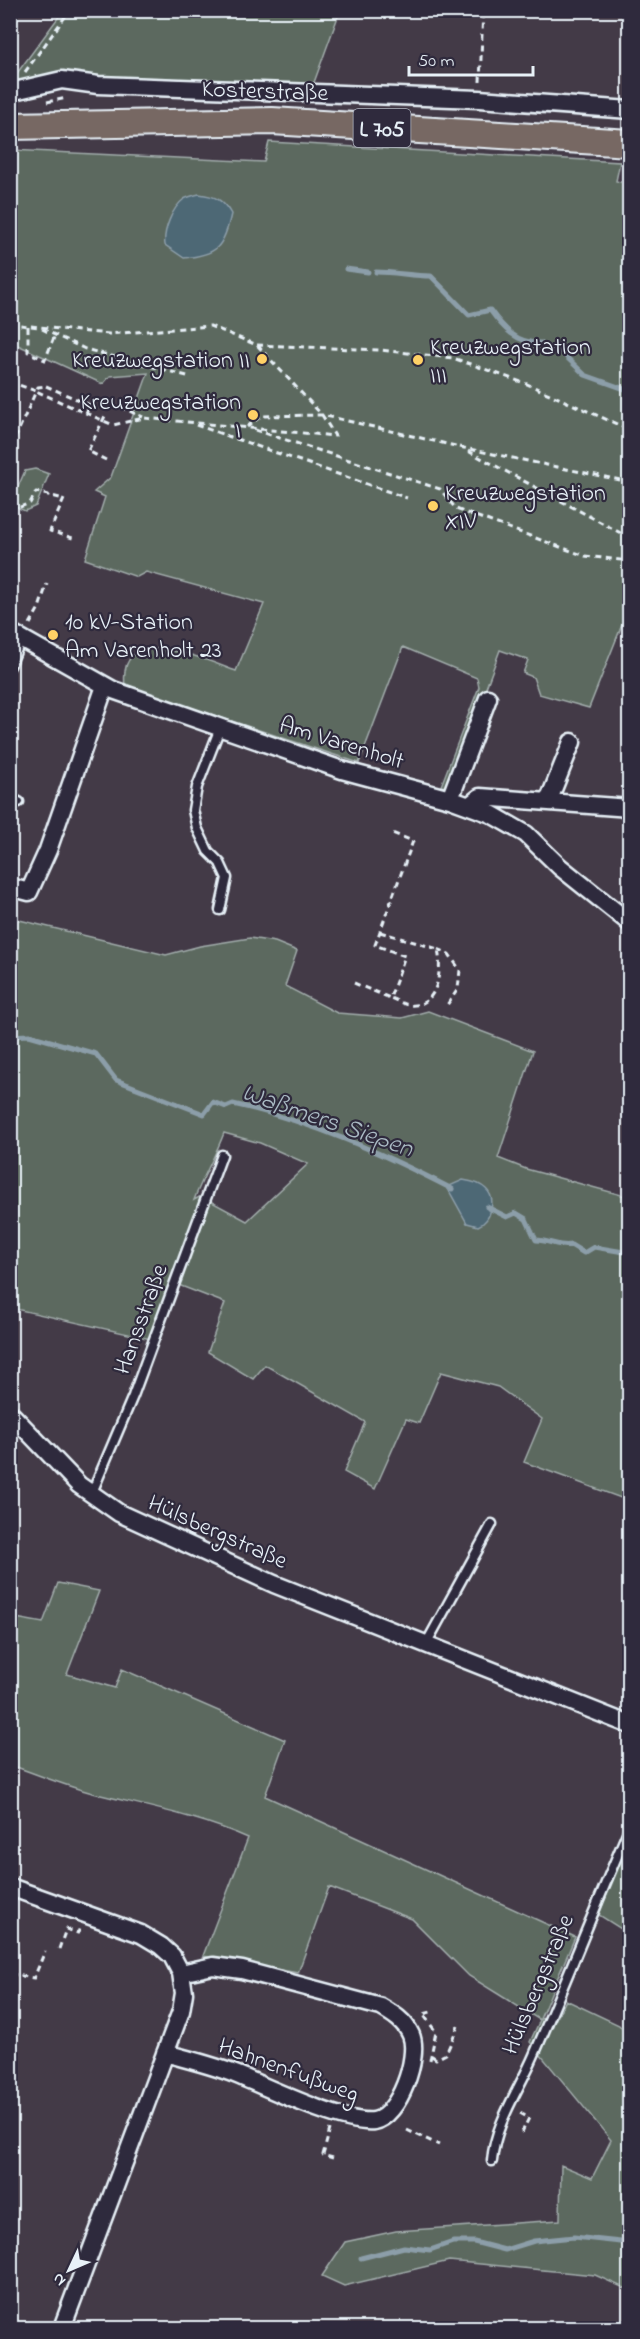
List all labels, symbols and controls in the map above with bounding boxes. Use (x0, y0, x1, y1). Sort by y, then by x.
scale bar (409, 39, 534, 77)
text: 50 m (418, 49, 455, 75)
street label: Kosterstraße (201, 73, 329, 112)
road number: L 705 (354, 109, 410, 147)
place label: Kreuzwegstation III (430, 331, 591, 394)
place label: Kreuzwegstation II (72, 344, 250, 379)
marker: Kreuzwegstation II (255, 352, 269, 366)
marker: Kreuzwegstation III (411, 353, 425, 367)
place label: Kreuzwegstation I (80, 386, 241, 449)
marker: Kreuzwegstation I (246, 408, 260, 422)
place label: Kreuzwegstation XIV (445, 477, 606, 540)
marker: Kreuzwegstation XIV (426, 499, 440, 513)
place label: 10 kV-Station Am Varenholt 23 (65, 606, 222, 669)
marker: 10 kV-Station Am Varenholt 23 (46, 628, 60, 642)
street label: Am Varenholt (275, 709, 408, 780)
water label: Waßmers Siepen (236, 1075, 419, 1169)
street label: Hansstraße (106, 1260, 179, 1380)
street label: Hülsbergstraße (142, 1487, 293, 1580)
street label: Hülsbergstraße (494, 1909, 585, 2061)
street label: Hahnenfußweg (213, 2030, 363, 2113)
north arrow (39, 2240, 99, 2300)
text: N (47, 2267, 72, 2291)

